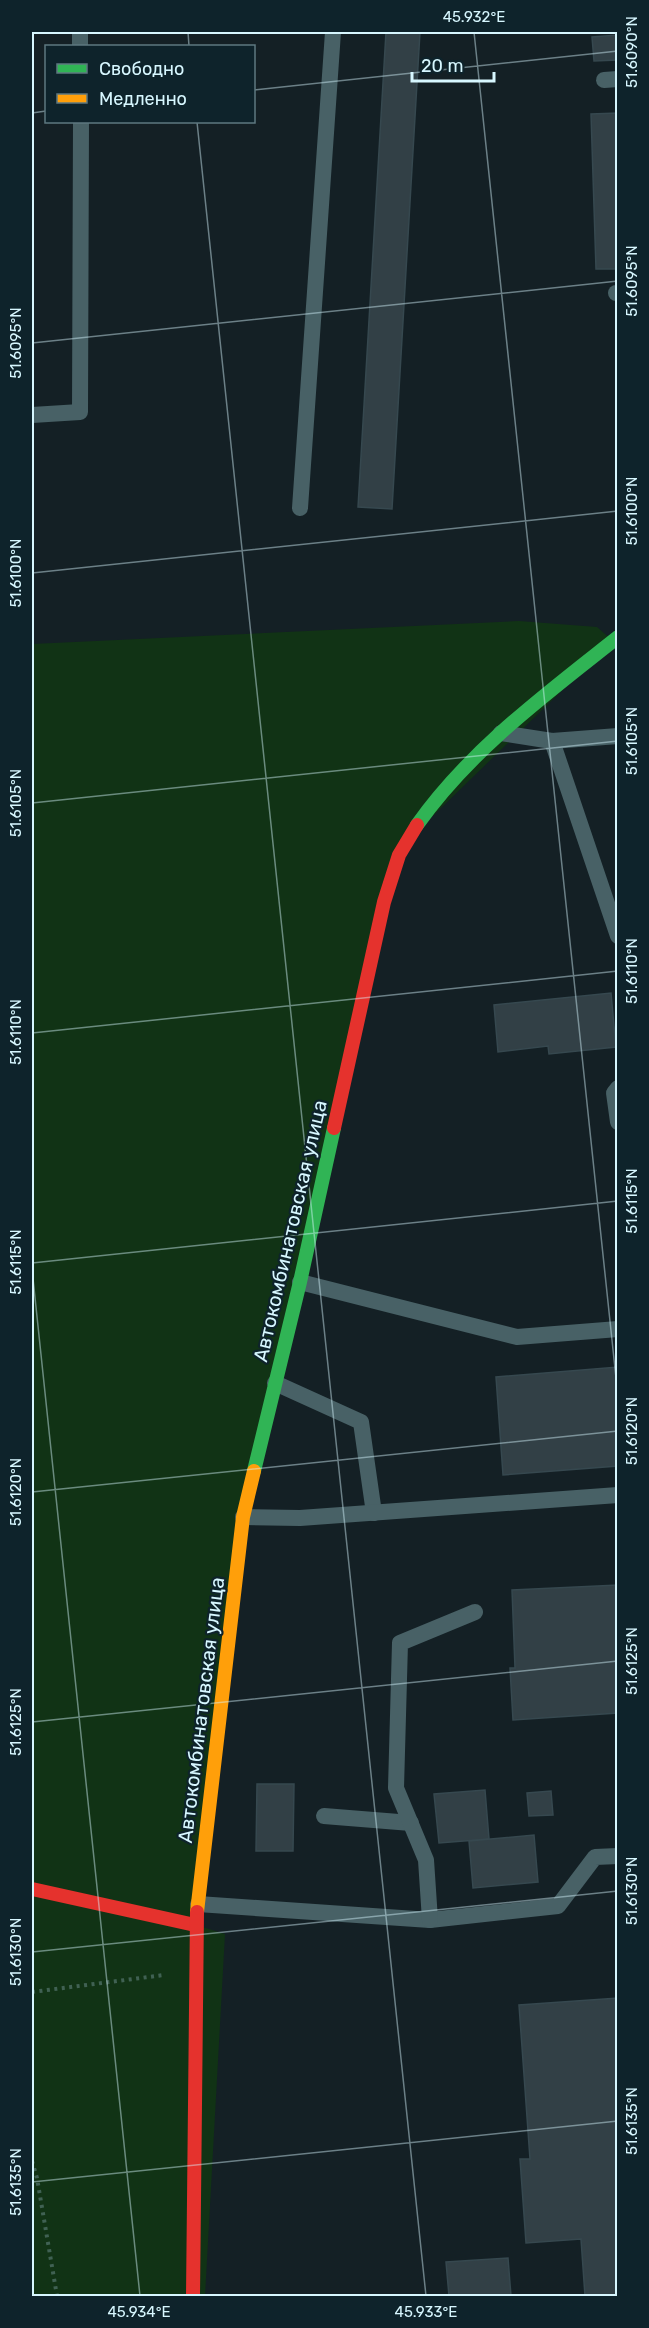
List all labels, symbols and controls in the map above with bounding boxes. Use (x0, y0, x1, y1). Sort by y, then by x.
text: 45.932°E (443, 8, 505, 26)
text: 51.6090°N (623, 16, 641, 88)
legend (45, 45, 255, 123)
scale bar (412, 45, 494, 83)
text: 20 m (421, 55, 463, 77)
text: Свободно (99, 58, 184, 80)
text: Медленно (99, 88, 187, 110)
text: 51.6095°N (623, 245, 641, 317)
text: 51.6095°N (7, 307, 25, 379)
text: 51.6100°N (623, 476, 641, 546)
text: 51.6100°N (7, 538, 25, 608)
text: 51.6105°N (623, 707, 641, 775)
text: 51.6105°N (7, 769, 25, 837)
text: 51.6110°N (623, 938, 641, 1004)
text: 51.6110°N (7, 999, 25, 1065)
street label: Автокомбинатовская улица (248, 1098, 332, 1364)
text: 51.6115°N (623, 1168, 641, 1234)
text: 51.6115°N (7, 1229, 25, 1295)
text: 51.6120°N (623, 1397, 641, 1465)
text: 51.6120°N (7, 1458, 25, 1526)
street label: Автокомбинатовская улица (173, 1576, 229, 1844)
text: 51.6125°N (623, 1627, 641, 1695)
text: 51.6125°N (7, 1688, 25, 1756)
text: 51.6130°N (623, 1857, 641, 1925)
text: 51.6130°N (7, 1918, 25, 1986)
text: 51.6135°N (623, 2087, 641, 2155)
text: 51.6135°N (7, 2148, 25, 2216)
text: 45.934°E (107, 2303, 171, 2321)
text: 45.933°E (395, 2303, 457, 2321)

